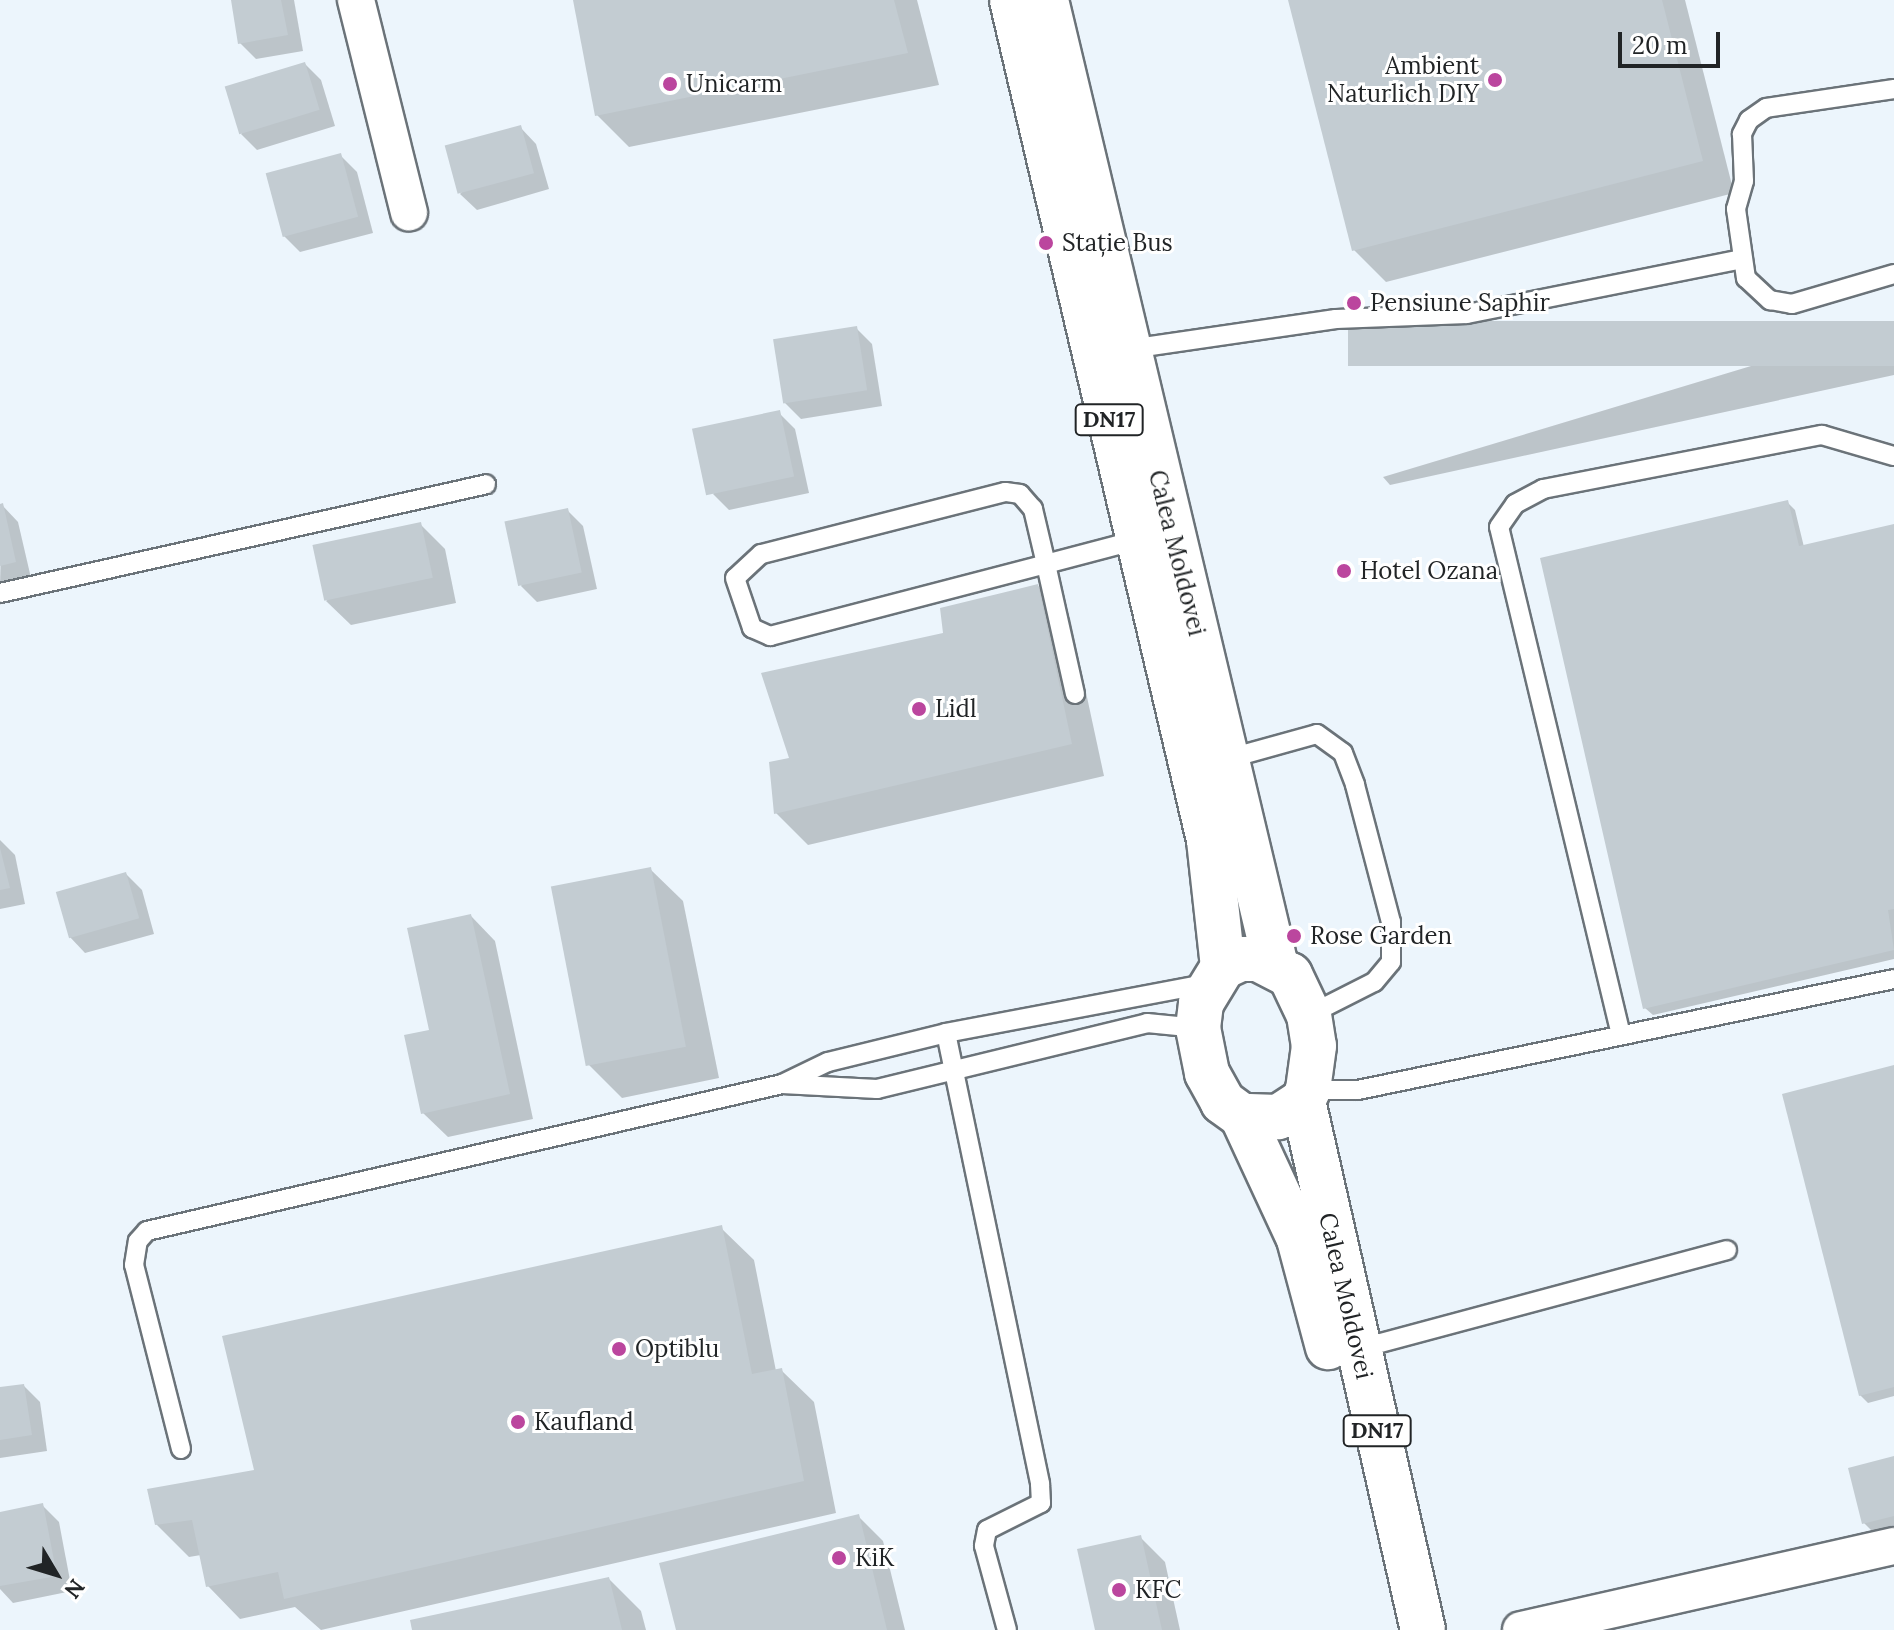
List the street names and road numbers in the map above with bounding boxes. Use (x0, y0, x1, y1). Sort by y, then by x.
road number: DN17 (1073, 402, 1145, 438)
street label: Calea Moldovei (1142, 467, 1212, 639)
street label: Calea Moldovei (1313, 1210, 1379, 1382)
road number: DN17 (1341, 1413, 1413, 1449)

